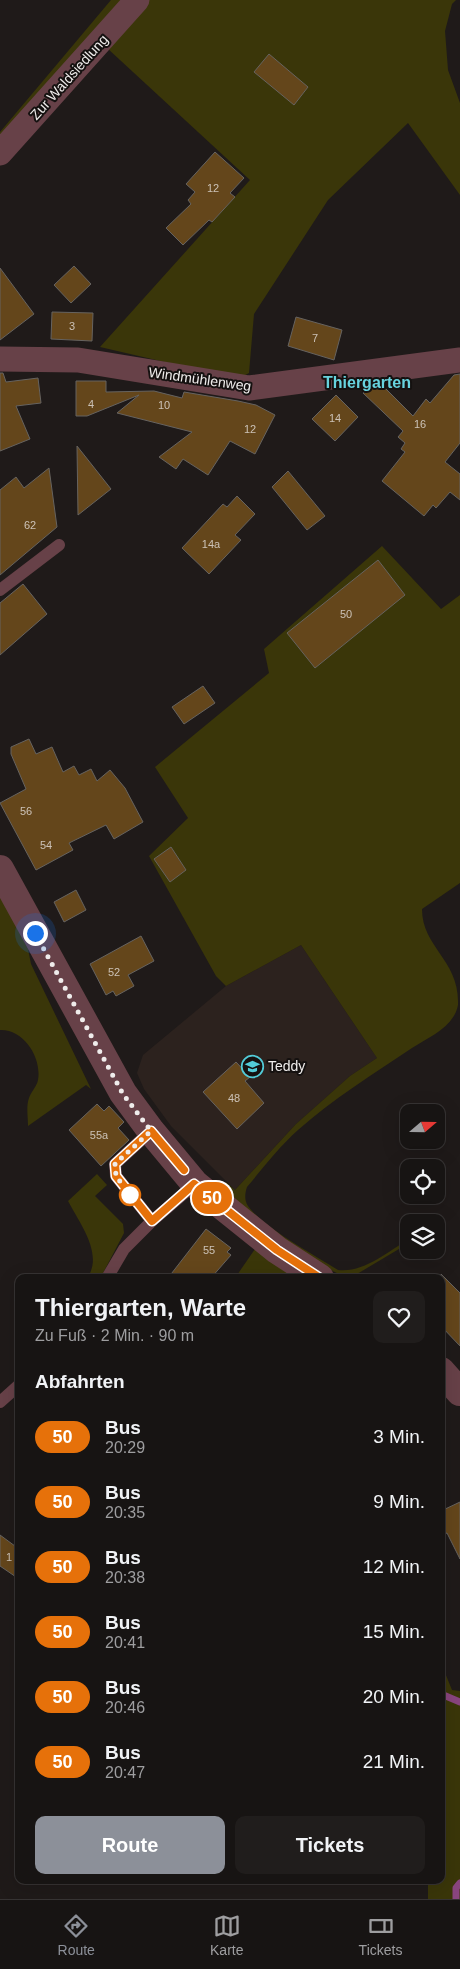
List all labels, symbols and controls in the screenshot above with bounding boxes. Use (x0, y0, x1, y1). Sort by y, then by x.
street label: Zur Waldsiedlung (27, 31, 111, 123)
house number: 12 (207, 182, 219, 194)
house number: 3 (69, 320, 75, 332)
house number: 7 (312, 332, 318, 344)
street label: Windmühlenweg (148, 364, 252, 394)
district label: Thiergarten (323, 374, 411, 391)
house number: 4 (88, 398, 94, 410)
house number: 10 (158, 399, 170, 411)
house number: 14 (329, 412, 341, 424)
house number: 16 (414, 418, 426, 430)
house number: 12 (244, 423, 256, 435)
house number: 62 (24, 519, 36, 531)
house number: 14a (202, 538, 221, 550)
house number: 50 (340, 608, 352, 620)
house number: 56 (20, 805, 32, 817)
house number: 54 (40, 839, 52, 851)
your location (23, 921, 48, 946)
house number: 52 (108, 966, 120, 978)
school or university icon: Teddy (240, 1054, 264, 1078)
place label: Teddy (268, 1058, 305, 1074)
house number: 48 (228, 1092, 240, 1104)
north arrow (400, 1104, 445, 1149)
map controls (400, 1104, 445, 1259)
house number: 55a (90, 1129, 109, 1141)
button: locate (400, 1159, 445, 1204)
line badge: 50 (190, 1182, 234, 1214)
unlabelled marker (119, 1184, 141, 1206)
text: 50 (202, 1188, 222, 1208)
button: layers (400, 1214, 445, 1259)
house number: 55 (203, 1244, 215, 1256)
button: heart (373, 1291, 425, 1343)
text: Thiergarten, Warte (35, 1294, 246, 1321)
text: Zu Fuß · 2 Min. · 90 m (35, 1327, 194, 1344)
text: Abfahrten (35, 1371, 125, 1392)
text: Bus (105, 1417, 141, 1438)
text: 3 Min. (373, 1426, 425, 1447)
text: 50 (52, 1427, 73, 1447)
text: 20:29 (105, 1439, 145, 1456)
text: Bus (105, 1482, 141, 1503)
text: 9 Min. (373, 1491, 425, 1512)
text: 50 (52, 1492, 73, 1512)
text: 20:35 (105, 1504, 145, 1521)
text: Bus (105, 1547, 141, 1568)
house number: 1 (6, 1551, 12, 1563)
text: 12 Min. (363, 1556, 425, 1577)
text: 50 (52, 1557, 73, 1577)
text: 20:38 (105, 1569, 145, 1586)
text: Bus (105, 1612, 141, 1633)
text: 15 Min. (363, 1621, 425, 1642)
text: 50 (52, 1622, 73, 1642)
text: 20:41 (105, 1634, 145, 1651)
text: Bus (105, 1677, 141, 1698)
text: 20 Min. (363, 1686, 425, 1707)
text: 50 (52, 1687, 73, 1707)
text: 20:46 (105, 1699, 145, 1716)
text: Bus (105, 1742, 141, 1763)
text: 21 Min. (363, 1751, 425, 1772)
text: 50 (52, 1752, 73, 1772)
text: 20:47 (105, 1764, 145, 1781)
button: Route (35, 1816, 225, 1874)
button: Tickets (235, 1816, 425, 1874)
tab: Route (58, 1912, 95, 1958)
tab: Karte (210, 1912, 243, 1958)
tab: Tickets (359, 1912, 402, 1958)

